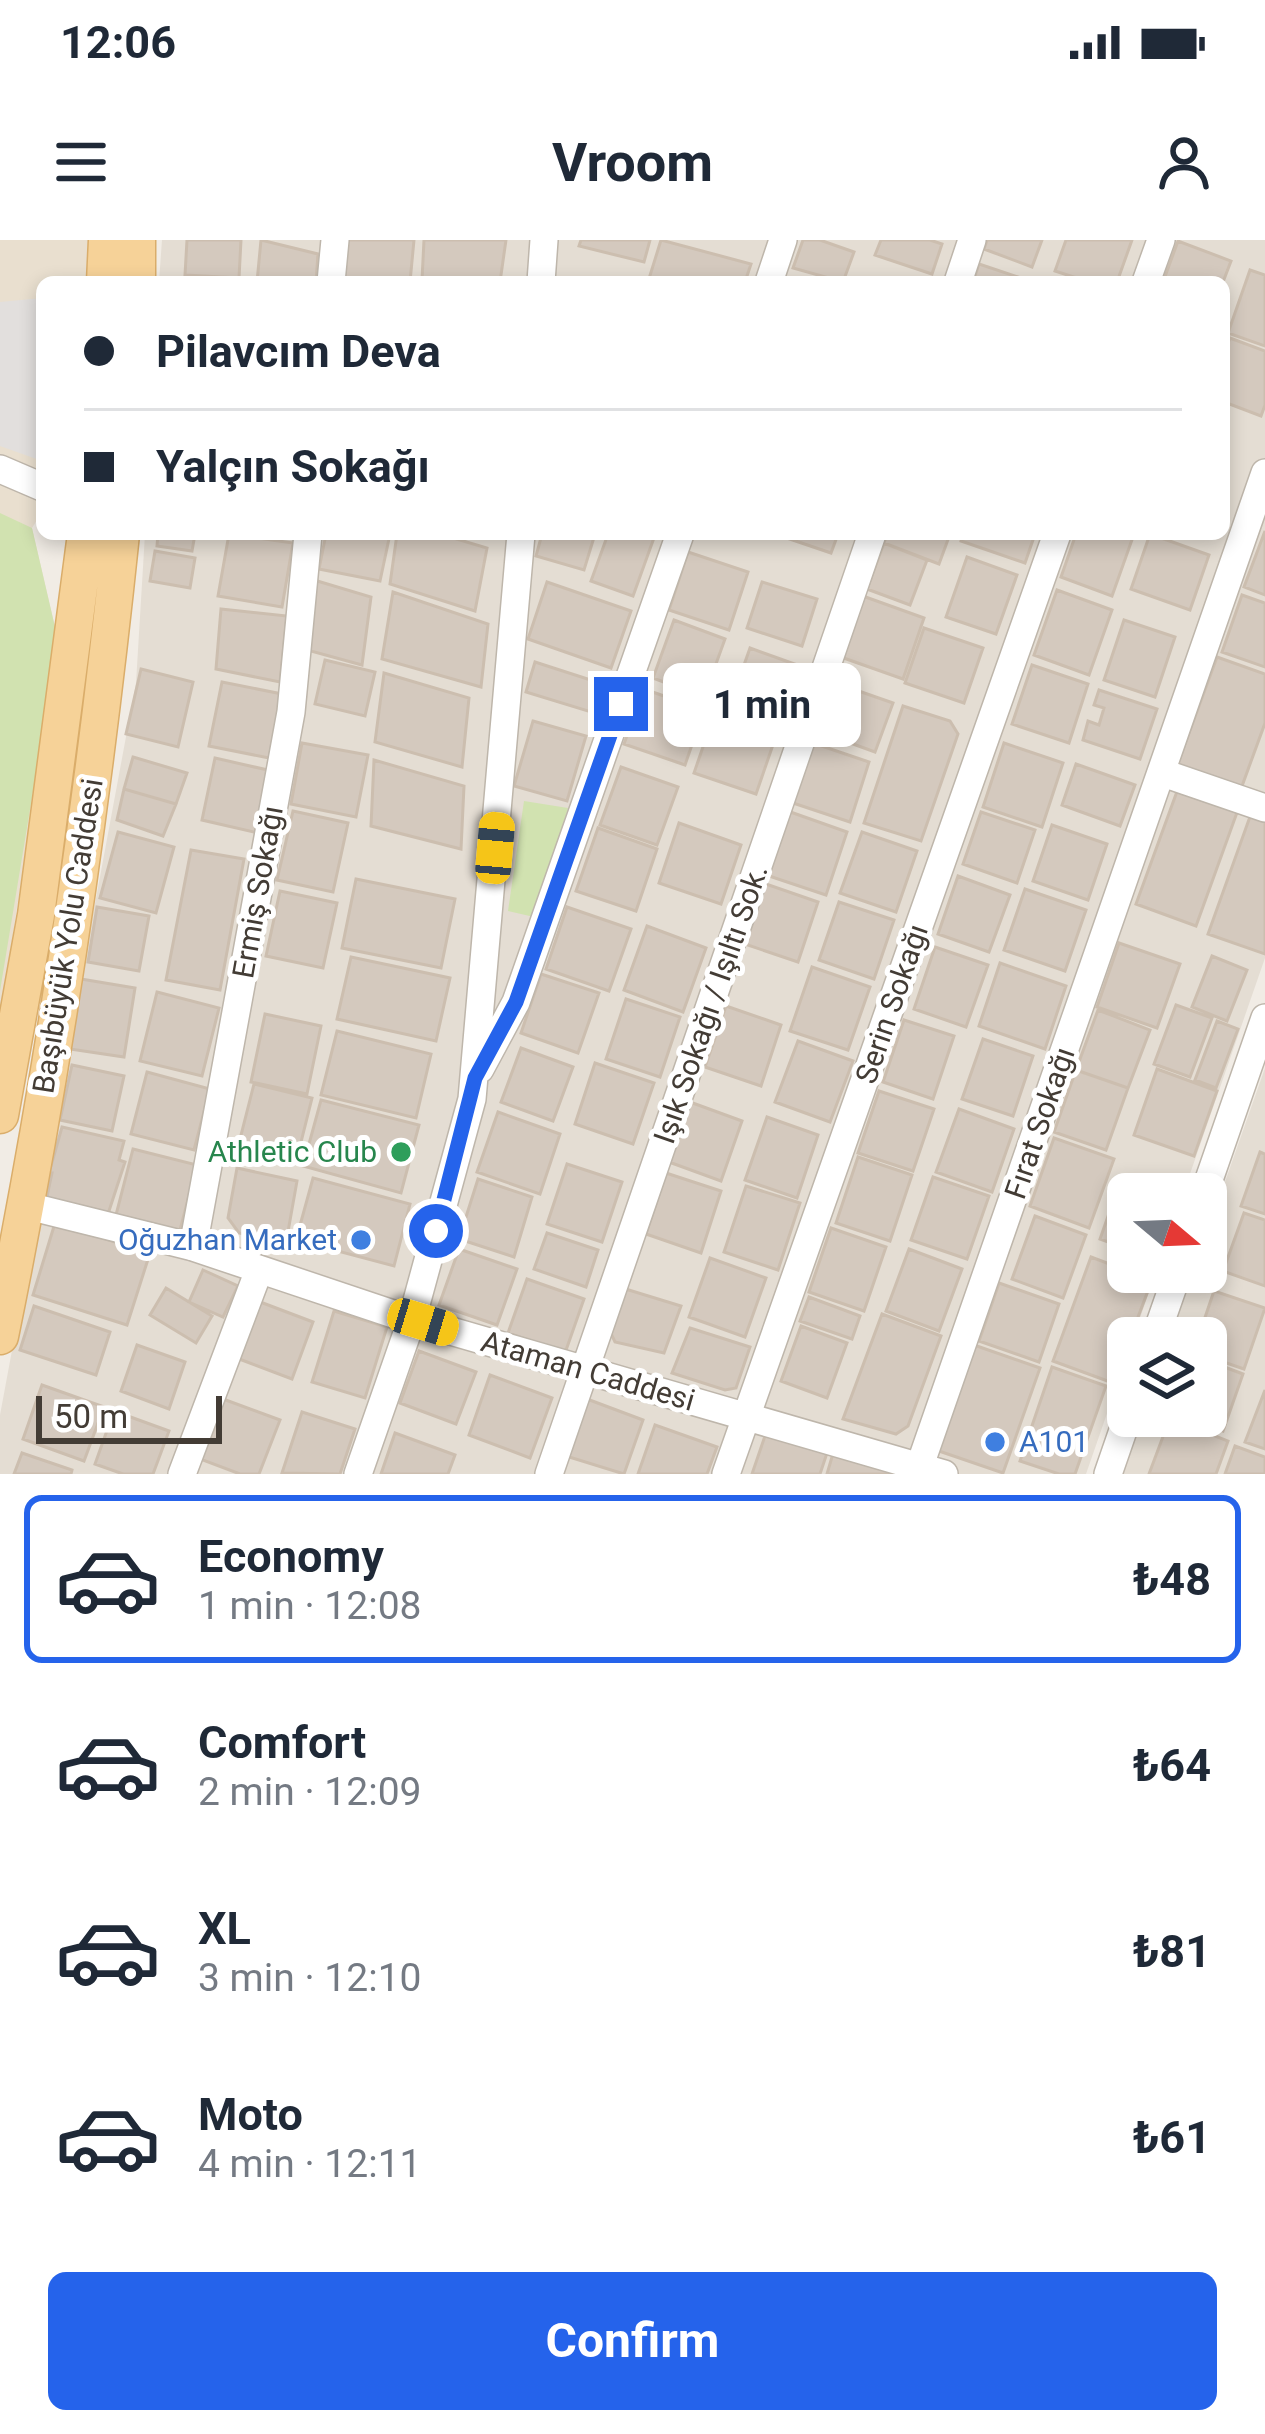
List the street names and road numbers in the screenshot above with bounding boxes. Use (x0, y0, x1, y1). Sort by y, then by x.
street label: Başıbüyük Yolu Caddesi (25, 776, 110, 1096)
street label: Ermiş Sokağı (225, 803, 290, 981)
street label: Işık Sokağı / Işıltı Sok. (646, 860, 775, 1148)
street label: Serin Sokağı (848, 920, 935, 1088)
street label: Fırat Sokağı (997, 1042, 1082, 1203)
street label: Ataman Caddesi (477, 1323, 699, 1418)

